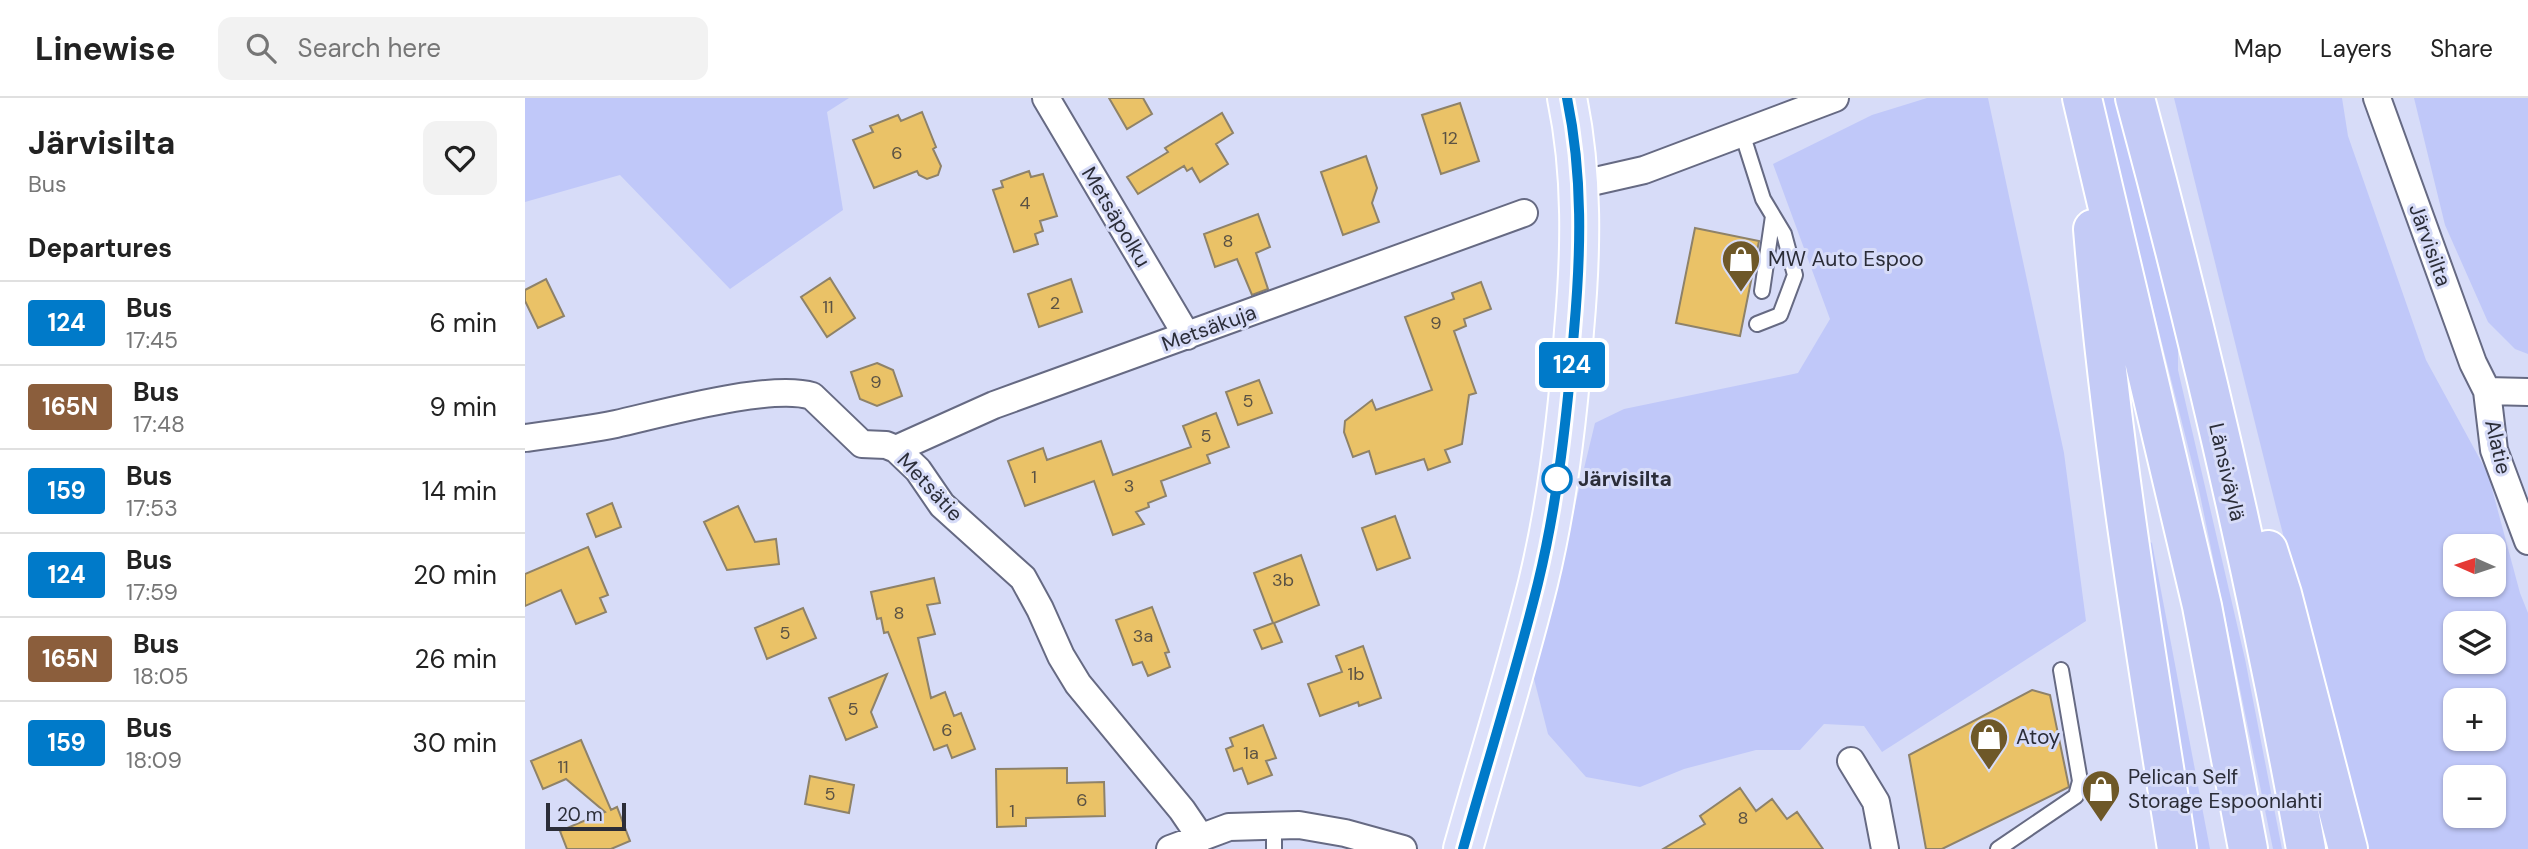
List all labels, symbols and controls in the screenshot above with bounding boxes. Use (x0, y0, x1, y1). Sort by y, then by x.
search box (218, 17, 708, 80)
text: Linewise (35, 27, 176, 70)
icon: search (242, 29, 280, 67)
text: Search here (298, 31, 441, 65)
text: Map (2234, 33, 2282, 64)
text: Layers (2320, 33, 2392, 64)
text: Share (2430, 33, 2493, 64)
text: Järvisilta (28, 121, 175, 164)
button: heart (423, 121, 497, 195)
house number: 12 (1442, 126, 1458, 150)
house number: 6 (891, 141, 903, 165)
street label: Metsäpolku (1075, 162, 1157, 272)
text: Bus (28, 169, 67, 199)
house number: 4 (1020, 191, 1031, 215)
street label: Järvisilta (2402, 200, 2458, 290)
house number: 8 (1223, 229, 1233, 253)
text: Departures (28, 231, 172, 265)
shop icon: MW Auto Espoo (1720, 238, 1762, 293)
place label: MW Auto Espoo (1768, 245, 1924, 273)
text: Bus (126, 291, 172, 325)
house number: 2 (1050, 291, 1060, 315)
house number: 11 (822, 295, 834, 319)
street label: Metsäkuja (1158, 298, 1260, 358)
text: 6 min (429, 306, 497, 340)
text: 124 (47, 307, 86, 338)
house number: 9 (1430, 311, 1442, 335)
text: 17:45 (126, 325, 178, 355)
line badge: 124 (1532, 342, 1612, 388)
text: 124 (1553, 349, 1591, 380)
house number: 9 (870, 370, 882, 394)
text: Bus (133, 375, 179, 409)
house number: 5 (1243, 389, 1253, 413)
text: 9 min (429, 390, 497, 424)
text: 165N (42, 391, 98, 422)
text: 17:48 (133, 409, 185, 439)
street label: Alatie (2478, 417, 2518, 477)
street label: Länsiväylä (2202, 420, 2252, 524)
house number: 5 (1201, 424, 1211, 448)
street label: Metsätie (891, 447, 969, 527)
text: Bus (126, 459, 172, 493)
marker: Järvisilta (1542, 464, 1572, 494)
house number: 1 (1031, 465, 1037, 489)
place label: Järvisilta (1578, 465, 1672, 493)
text: 14 min (422, 474, 497, 508)
house number: 3 (1124, 474, 1134, 498)
text: 159 (47, 475, 86, 506)
text: 17:53 (126, 493, 178, 523)
north arrow (2443, 534, 2506, 597)
map controls (2443, 534, 2506, 828)
text: Bus (126, 543, 172, 577)
text: 20 min (413, 558, 497, 592)
text: 124 (47, 559, 86, 590)
house number: 3b (1272, 568, 1294, 592)
text: 17:59 (126, 577, 178, 607)
house number: 8 (894, 601, 904, 625)
button: layers (2443, 611, 2506, 674)
house number: 5 (780, 621, 790, 645)
house number: 3a (1133, 624, 1153, 648)
text: Bus (133, 627, 179, 661)
text: 26 min (414, 642, 497, 676)
text: 165N (42, 643, 98, 674)
text: 18:05 (133, 661, 188, 691)
house number: 1b (1348, 662, 1364, 686)
button: + (2443, 688, 2506, 751)
house number: 5 (848, 697, 858, 721)
text: Bus (126, 711, 172, 745)
shop icon: Atoy (1968, 716, 2010, 771)
house number: 6 (941, 718, 953, 742)
place label: Atoy (2016, 723, 2061, 751)
text: 30 min (413, 726, 497, 760)
text: 159 (47, 727, 86, 758)
house number: 1a (1243, 741, 1259, 765)
text: 18:09 (126, 745, 182, 775)
house number: 11 (557, 755, 569, 779)
place label: Pelican Self Storage Espoonlahti (2128, 763, 2323, 815)
button: − (2443, 765, 2506, 828)
shop icon: Pelican Self Storage Espoonlahti (2080, 768, 2122, 823)
house number: 5 (825, 782, 835, 806)
house number: 6 (1076, 788, 1088, 812)
house number: 1 (1009, 799, 1015, 823)
scale bar (546, 800, 627, 832)
text: 20 m (557, 802, 603, 827)
house number: 8 (1738, 806, 1748, 830)

